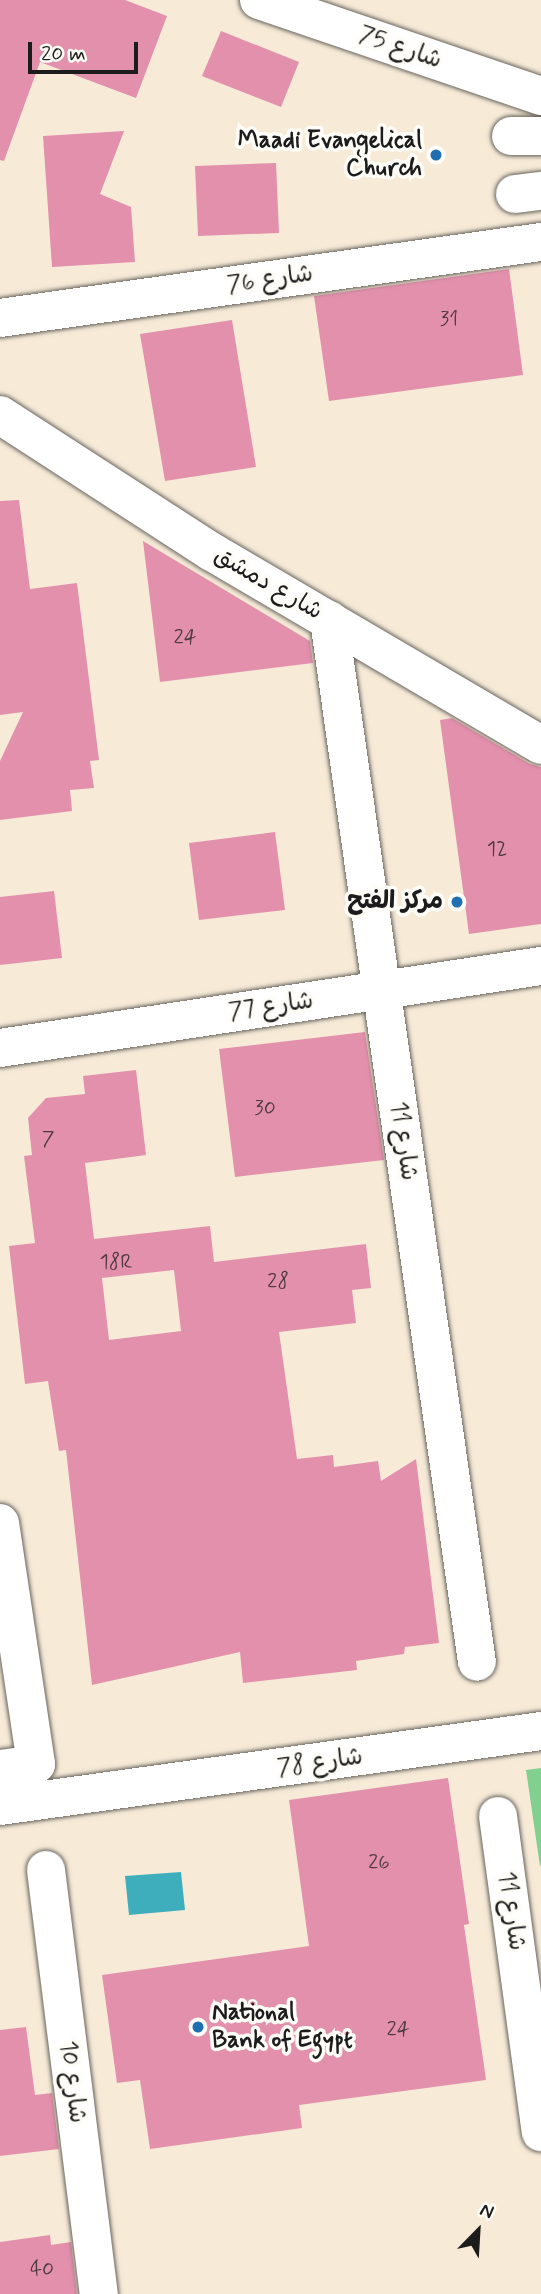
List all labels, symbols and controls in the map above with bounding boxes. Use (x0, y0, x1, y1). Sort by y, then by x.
street label: شارع 75 (355, 20, 445, 76)
scale bar (32, 28, 142, 72)
text: 20 m (41, 40, 86, 68)
place label: Maadi Evangelical Church (238, 127, 422, 183)
marker: Maadi Evangelical Church (428, 147, 444, 163)
street label: شارع 76 (225, 260, 315, 300)
house number: 31 (440, 306, 458, 332)
street label: شارع دمشق (209, 541, 327, 627)
house number: 24 (173, 624, 197, 650)
house number: 12 (487, 836, 507, 862)
place label: مركز الفتح (347, 888, 443, 916)
marker: مركز الفتح (449, 894, 465, 910)
street label: شارع 77 (227, 987, 315, 1027)
house number: 30 (254, 1095, 276, 1121)
street label: شارع 11 (383, 1100, 423, 1182)
house number: 7 (42, 1126, 54, 1152)
house number: 18R (99, 1249, 133, 1275)
house number: 28 (267, 1268, 289, 1294)
street label: شارع 78 (275, 1743, 365, 1783)
house number: 26 (368, 1849, 390, 1875)
street label: شارع 11 (491, 1870, 531, 1952)
place label: National Bank of Egypt (212, 1999, 359, 2055)
house number: 24 (386, 2016, 410, 2042)
marker: National Bank of Egypt (190, 2019, 206, 2035)
street label: شارع 10 (53, 2039, 91, 2125)
north arrow (443, 2196, 513, 2266)
text: N (476, 2197, 498, 2225)
house number: 40 (30, 2256, 54, 2282)

